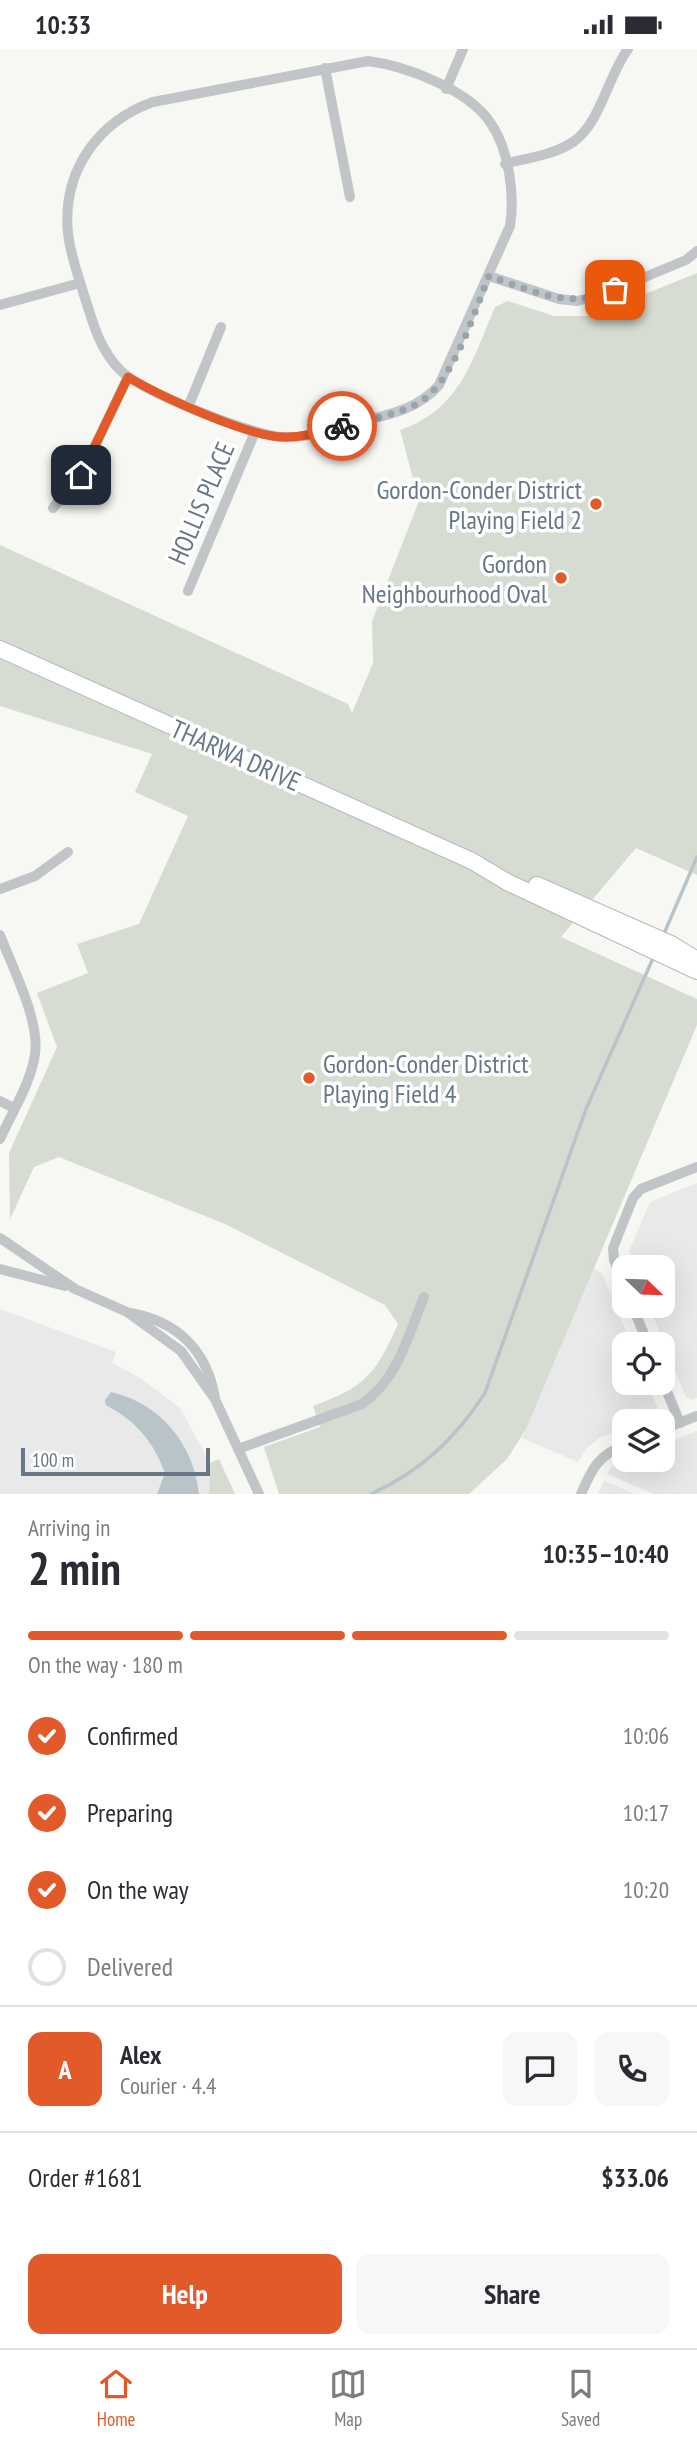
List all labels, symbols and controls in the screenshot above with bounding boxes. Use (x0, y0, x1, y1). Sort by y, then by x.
text: 10:33 (35, 8, 91, 41)
pin (585, 260, 645, 320)
icon: bag (596, 271, 634, 309)
courier (307, 391, 377, 461)
icon: bike (323, 407, 361, 445)
street label: HOLLIS PLACE (160, 437, 242, 569)
pin (51, 445, 111, 505)
icon: home (62, 456, 100, 494)
place label: Gordon-Conder District Playing Field 2 (377, 473, 582, 536)
marker: Gordon-Conder District Playing Field 2 (588, 496, 604, 512)
place label: Gordon Neighbourhood Oval (362, 547, 547, 610)
marker: Gordon Neighbourhood Oval (553, 570, 569, 586)
street label: THARWA DRIVE (166, 712, 306, 798)
place label: Gordon-Conder District Playing Field 4 (323, 1047, 528, 1110)
marker: Gordon-Conder District Playing Field 4 (301, 1070, 317, 1086)
north arrow (612, 1255, 676, 1318)
map controls (612, 1255, 675, 1472)
button: locate (612, 1332, 675, 1395)
button: layers (612, 1409, 675, 1472)
scale bar (21, 1445, 210, 1477)
text: 100 m (32, 1448, 74, 1472)
text: Arriving in (28, 1513, 110, 1542)
text: 10:35–10:40 (542, 1537, 669, 1570)
text: 2 min (28, 1538, 121, 1598)
text: On the way · 180 m (28, 1650, 183, 1679)
icon: check (28, 1717, 66, 1755)
text: Confirmed (87, 1719, 178, 1752)
text: 10:06 (623, 1721, 669, 1750)
icon: check (28, 1794, 66, 1832)
text: Preparing (87, 1796, 173, 1829)
text: 10:17 (623, 1798, 669, 1827)
icon: check (28, 1871, 66, 1909)
text: On the way (87, 1873, 189, 1906)
text: 10:20 (623, 1875, 669, 1904)
text: Delivered (87, 1950, 173, 1983)
button: chat (503, 2032, 577, 2106)
button: phone (595, 2032, 669, 2106)
text: Alex (120, 2038, 161, 2071)
text: A (58, 2053, 72, 2086)
text: Courier · 4.4 (120, 2071, 216, 2100)
text: Order #1681 (28, 2161, 143, 2194)
text: $33.06 (601, 2161, 669, 2194)
button: Help (28, 2254, 342, 2334)
button: Share (356, 2254, 669, 2334)
tab: Home (97, 2365, 135, 2431)
tab: Map (329, 2365, 367, 2431)
tab: Saved (561, 2365, 600, 2431)

